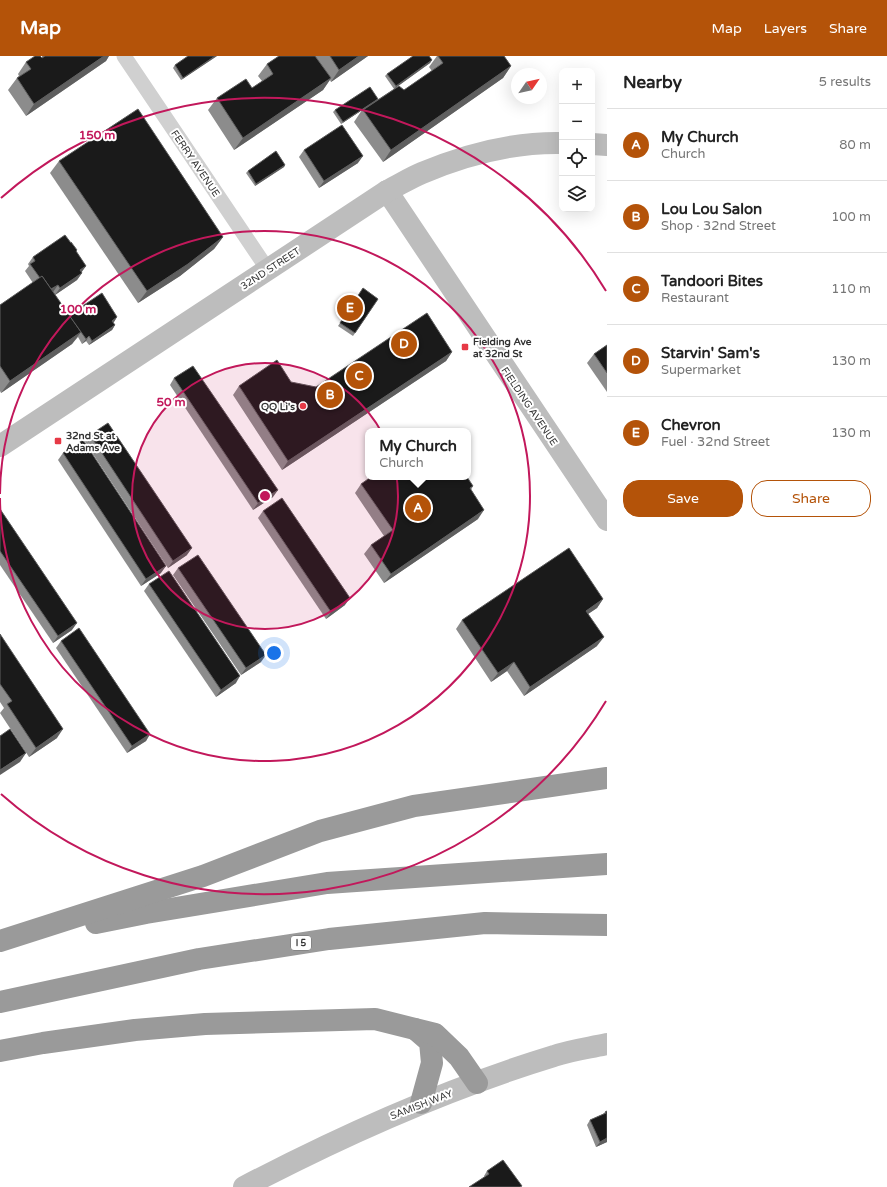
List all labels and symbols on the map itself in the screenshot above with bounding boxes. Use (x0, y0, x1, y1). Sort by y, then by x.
north arrow (511, 68, 547, 104)
text: 150 m (79, 128, 115, 142)
street label: FERRY AVENUE (168, 128, 222, 199)
street label: 32ND STREET (239, 245, 303, 293)
pin: E (337, 293, 363, 323)
text: 100 m (60, 302, 96, 316)
pin: D (391, 329, 417, 359)
place label: Fielding Ave at 32nd St (473, 336, 532, 360)
marker: Fielding Ave at 32nd St (460, 342, 470, 352)
pin: C (346, 361, 372, 391)
street label: FIELDING AVENUE (498, 365, 560, 448)
pin: B (317, 380, 343, 410)
text: 50 m (156, 395, 186, 409)
place label: QQ Li's (261, 401, 295, 413)
marker: QQ Li's (298, 401, 308, 411)
place label: 32nd St at Adams Ave (66, 430, 120, 454)
marker: 32nd St at Adams Ave (53, 436, 63, 446)
centre of rings (258, 489, 272, 503)
pin: A (405, 493, 431, 523)
your location (264, 643, 284, 663)
road number: I 5 (291, 936, 311, 950)
street label: SAMISH WAY (388, 1087, 455, 1122)

